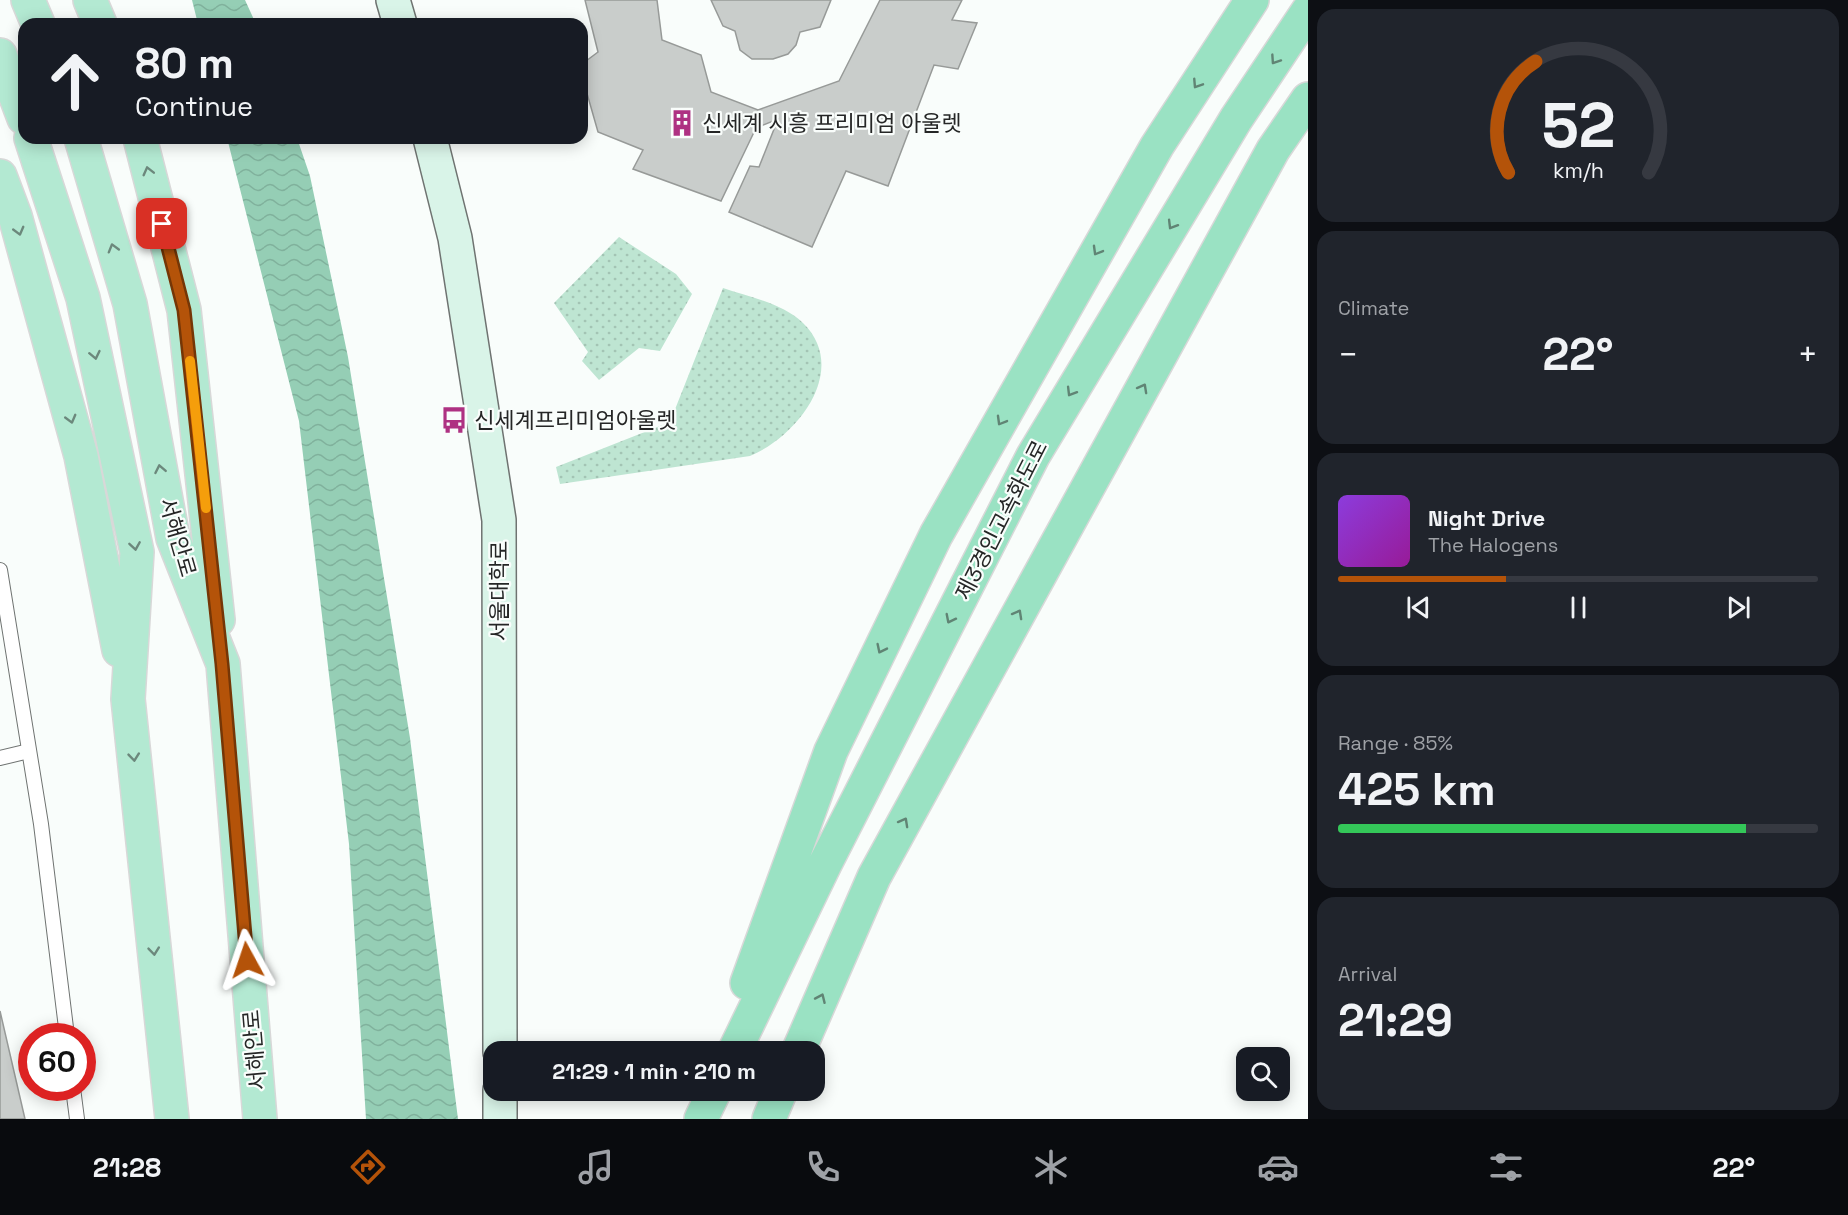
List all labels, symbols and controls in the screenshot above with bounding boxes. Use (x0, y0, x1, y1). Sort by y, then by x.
text: 80 m (135, 37, 234, 90)
icon: ahead (36, 42, 114, 120)
one-way arrow (1272, 53, 1283, 64)
one-way arrow (1193, 77, 1204, 88)
text: 52 (1541, 86, 1615, 165)
text: Continue (135, 89, 253, 124)
building icon: 신세계 시흥 프리미엄 아울렛 (667, 108, 697, 138)
place label: 신세계 시흥 프리미엄 아울렛 (702, 109, 962, 137)
text: km/h (1552, 157, 1604, 184)
one-way arrow (143, 166, 156, 176)
pin (136, 198, 187, 249)
icon: arrive (145, 207, 178, 240)
one-way arrow (1168, 219, 1179, 229)
one-way arrow (12, 226, 24, 236)
one-way arrow (108, 243, 120, 254)
one-way arrow (1093, 245, 1104, 255)
text: Climate (1338, 295, 1409, 321)
text: 22° (1542, 326, 1614, 383)
text: − (1338, 334, 1358, 376)
text: + (1798, 334, 1818, 376)
one-way arrow (88, 350, 101, 360)
one-way arrow (1135, 383, 1147, 394)
one-way arrow (1067, 386, 1079, 396)
bus stop icon: 신세계프리미엄아울렛 (439, 405, 469, 435)
place label: 신세계프리미엄아울렛 (474, 406, 676, 434)
one-way arrow (64, 414, 76, 424)
one-way arrow (996, 415, 1008, 425)
street label: 제3경인고속화도로 (949, 436, 1053, 604)
one-way arrow (155, 464, 167, 473)
street label: 서해안로 (153, 494, 203, 580)
text: Night Drive (1428, 504, 1545, 532)
text: The Halogens (1428, 532, 1558, 558)
street label: 서울대학로 (485, 540, 513, 642)
one-way arrow (128, 541, 141, 551)
icon: previous (1402, 591, 1435, 624)
icon: pause (1562, 591, 1595, 624)
icon: next (1722, 591, 1755, 624)
one-way arrow (1011, 610, 1022, 620)
one-way arrow (945, 613, 957, 624)
one-way arrow (876, 643, 888, 654)
text: Range · 85% (1338, 730, 1453, 756)
one-way arrow (127, 752, 140, 761)
text: 425 km (1338, 761, 1496, 818)
one-way arrow (897, 817, 909, 828)
position arrow (215, 928, 279, 992)
one-way arrow (147, 946, 160, 955)
text: Arrival (1338, 961, 1397, 987)
text: 21:29 (1338, 992, 1453, 1049)
one-way arrow (814, 993, 826, 1004)
street label: 서해안로 (237, 1008, 271, 1092)
speed limit sign: 60 (18, 1023, 96, 1101)
map controls (1236, 1047, 1290, 1101)
button: search (1236, 1047, 1290, 1101)
text: 21:29 · 1 min · 210 m (552, 1057, 756, 1085)
icon: directions (347, 1146, 389, 1188)
icon: music (575, 1146, 617, 1188)
icon: phone (802, 1146, 844, 1188)
icon: climate (1030, 1146, 1072, 1188)
icon: car (1257, 1146, 1299, 1188)
icon: filters (1485, 1146, 1527, 1188)
text: 21:28 (93, 1150, 161, 1185)
text: 22° (1712, 1150, 1755, 1185)

